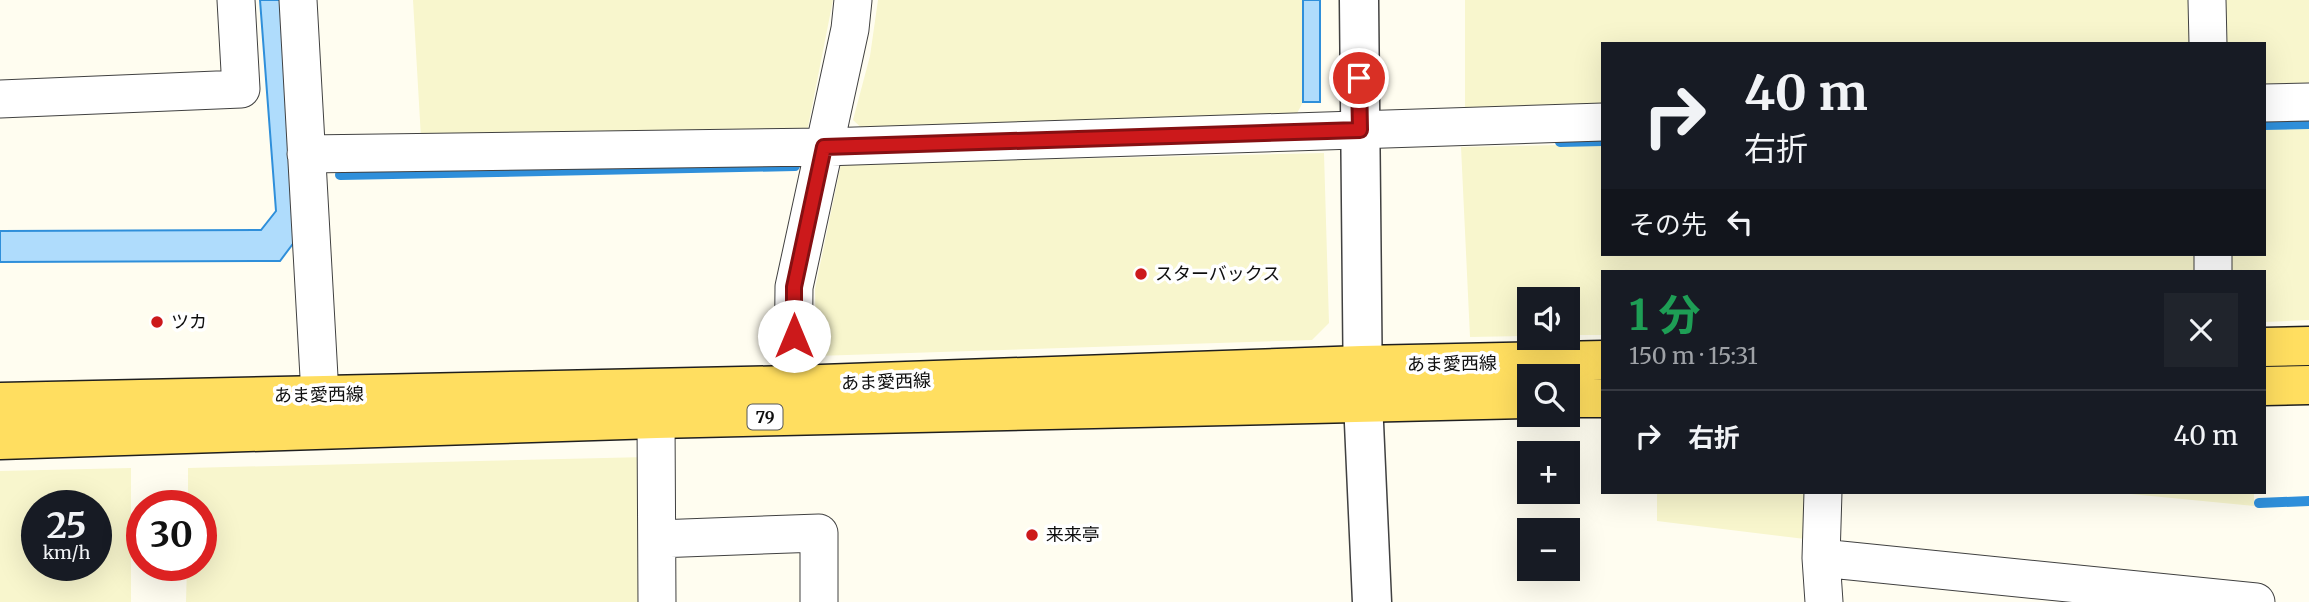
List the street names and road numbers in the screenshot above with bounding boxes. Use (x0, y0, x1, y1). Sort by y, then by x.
street label: あま愛西線 (1407, 351, 1497, 376)
street label: あま愛西線 (841, 368, 931, 395)
street label: あま愛西線 (274, 382, 364, 407)
road number: 79 (748, 404, 782, 430)

